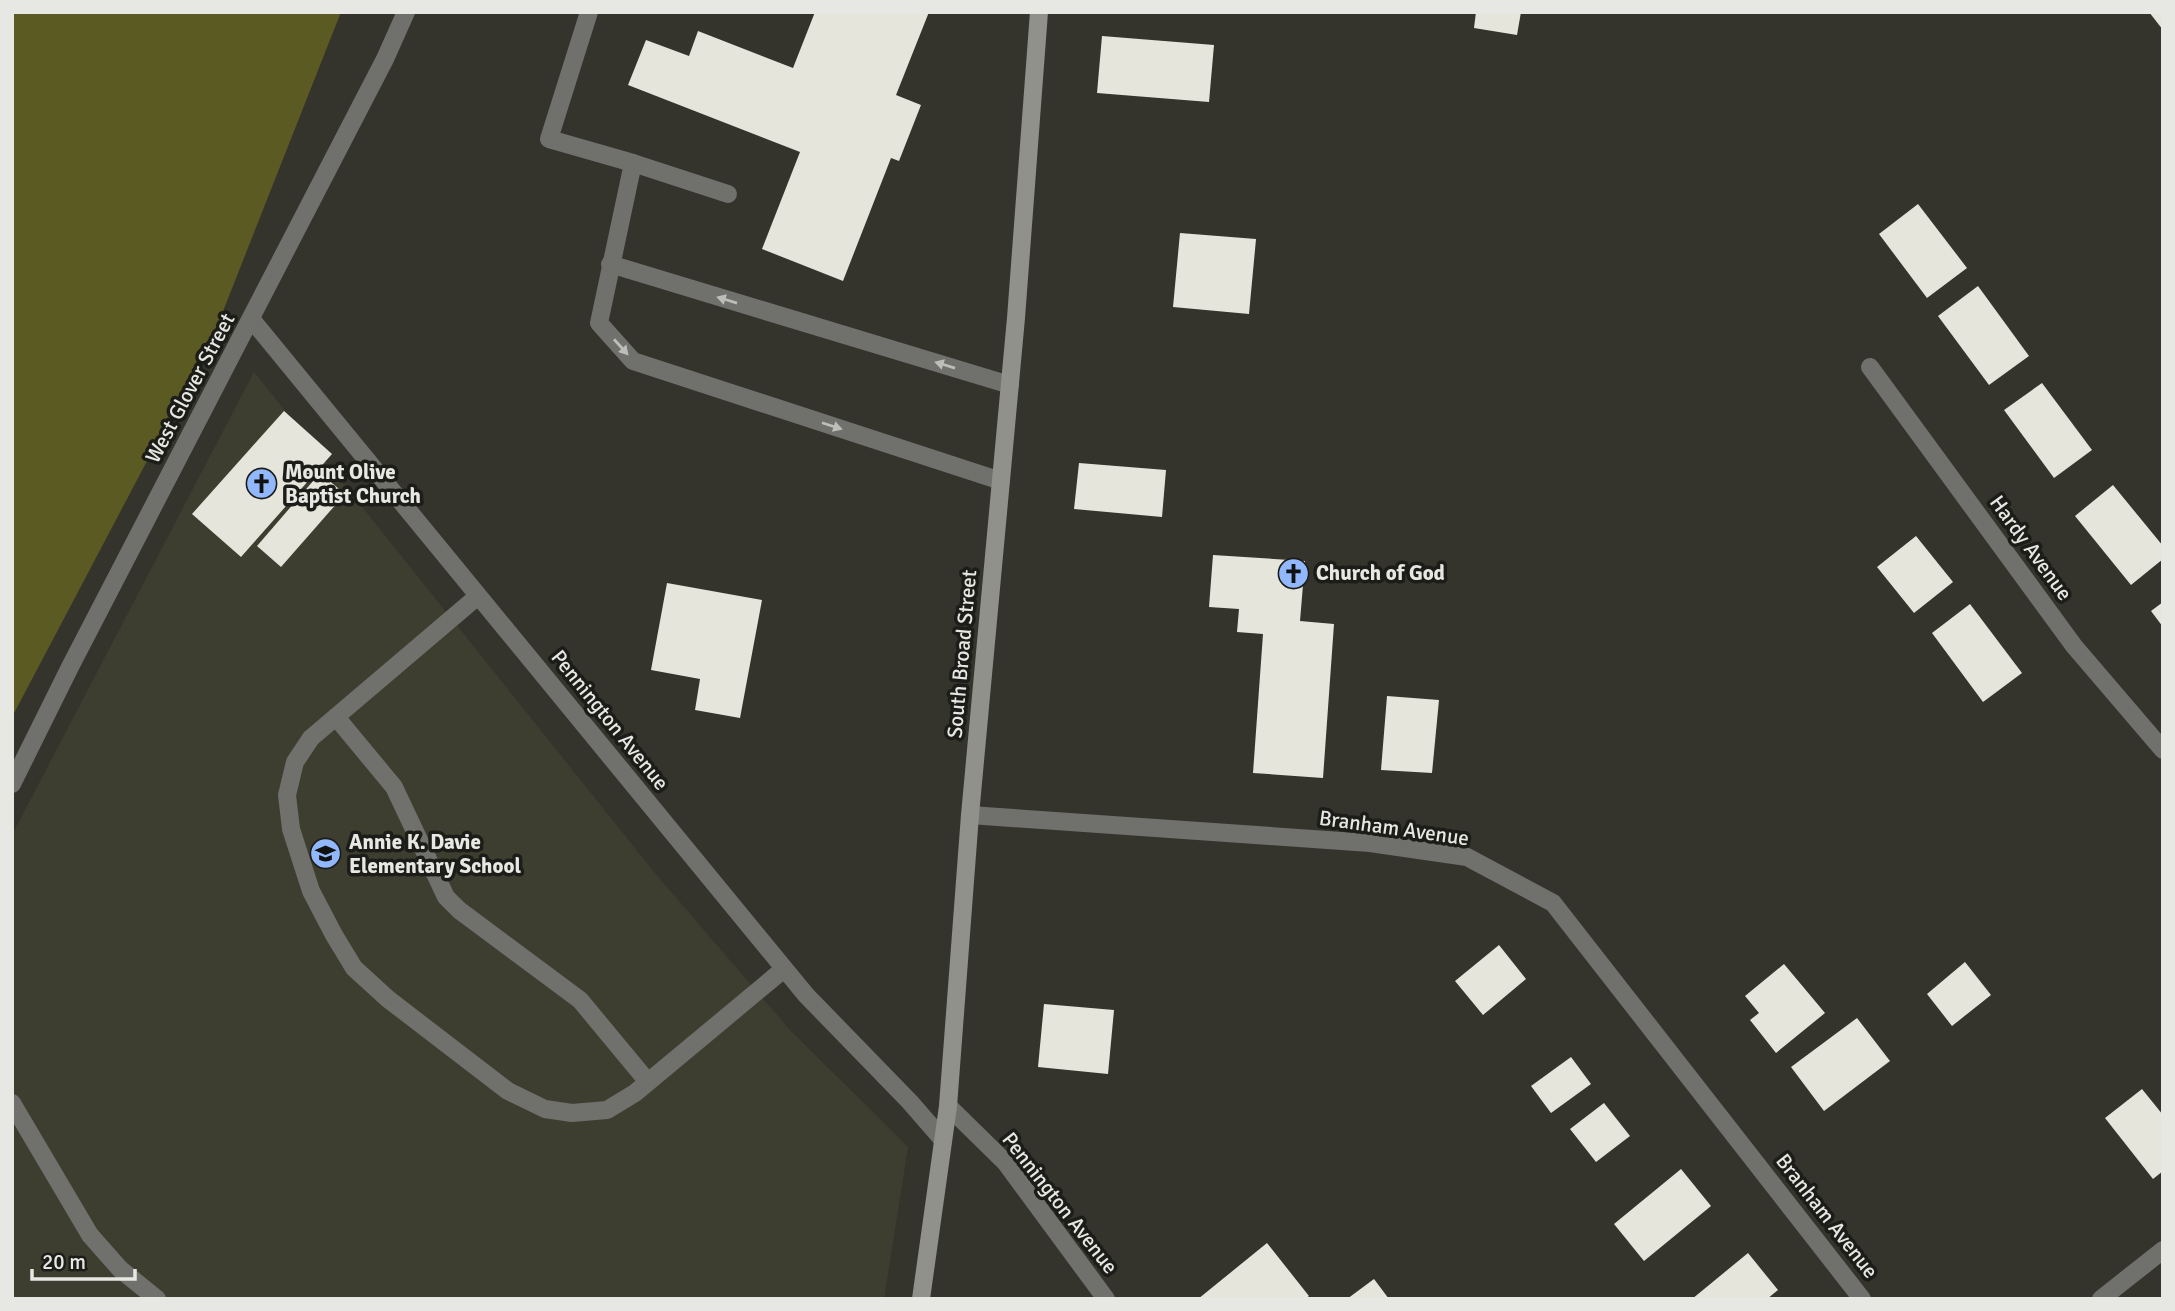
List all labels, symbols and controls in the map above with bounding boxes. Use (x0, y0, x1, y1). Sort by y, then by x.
one-way arrow (716, 294, 737, 304)
street label: West Glover Street (140, 309, 240, 467)
one-way arrow (613, 338, 629, 356)
one-way arrow (934, 360, 955, 370)
one-way arrow (822, 421, 843, 431)
place label: Mount Olive Baptist Church (285, 459, 421, 509)
church icon: Mount Olive Baptist Church (245, 467, 279, 501)
street label: Hardy Avenue (1984, 490, 2078, 606)
church icon: Church of God (1276, 556, 1310, 590)
place label: Church of God (1316, 560, 1445, 586)
street label: South Broad Street (942, 569, 982, 739)
street label: Pennington Avenue (546, 645, 674, 795)
street label: Branham Avenue (1317, 805, 1471, 851)
place label: Annie K. Davie Elementary School (349, 829, 521, 879)
school or university icon: Annie K. Davie Elementary School (309, 837, 343, 871)
street label: Pennington Avenue (997, 1127, 1123, 1279)
street label: Branham Avenue (1770, 1148, 1884, 1284)
scale bar (32, 1238, 135, 1282)
text: 20 m (42, 1249, 86, 1275)

